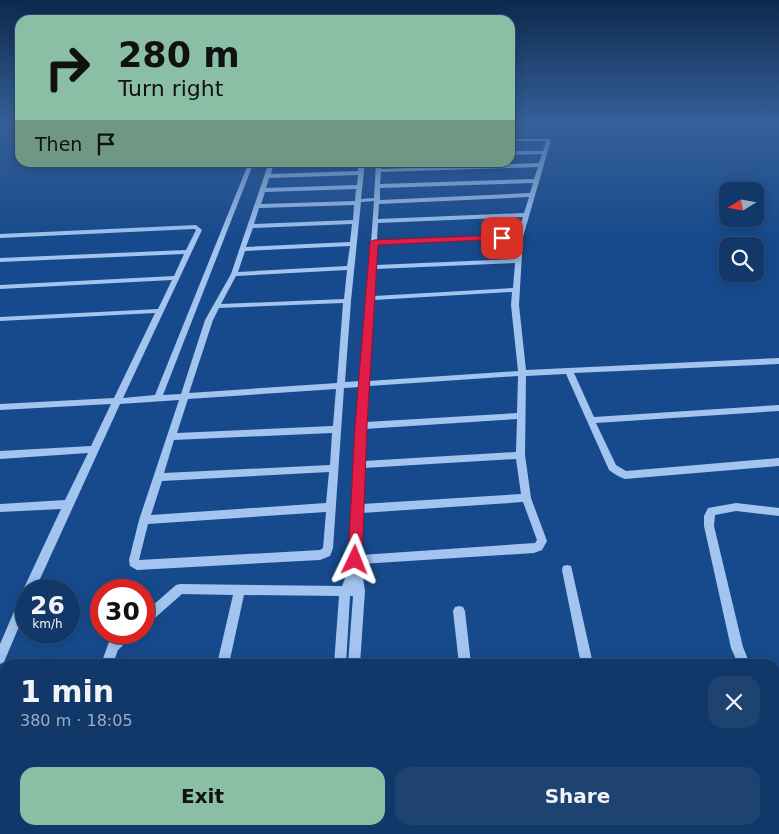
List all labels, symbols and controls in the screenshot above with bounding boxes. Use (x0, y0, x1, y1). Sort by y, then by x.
icon: right (35, 35, 100, 100)
text: 280 m (118, 35, 240, 75)
text: Turn right (118, 76, 223, 101)
icon: arrive (92, 130, 120, 158)
text: Then (35, 133, 82, 155)
north arrow (719, 182, 764, 228)
map controls (719, 182, 764, 282)
pin (481, 217, 523, 259)
icon: arrive (488, 224, 516, 252)
button: search (719, 237, 764, 282)
position arrow (328, 533, 380, 585)
speed limit sign: 30 (90, 579, 155, 644)
text: 26 (30, 591, 65, 620)
text: km/h (32, 617, 63, 631)
text: 1 min (20, 674, 114, 709)
button: close (708, 676, 760, 728)
text: 380 m · 18:05 (20, 711, 133, 730)
button: Exit (20, 767, 385, 825)
button: Share (395, 767, 760, 825)

